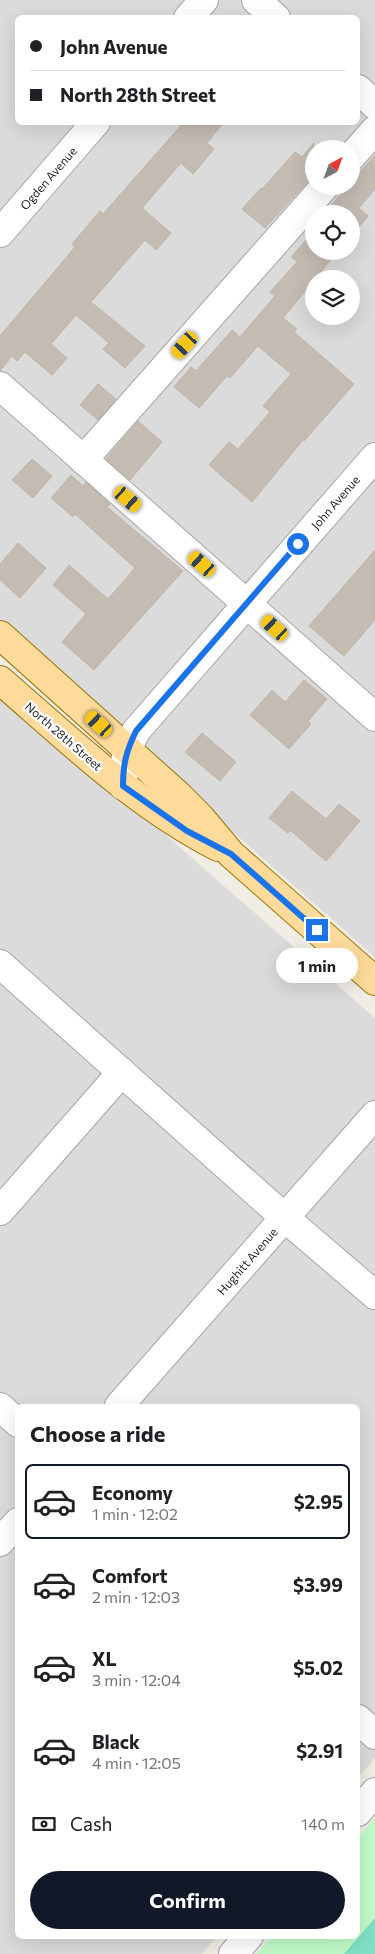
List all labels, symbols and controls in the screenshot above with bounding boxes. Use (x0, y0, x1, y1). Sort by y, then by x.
text: John Avenue (60, 35, 168, 58)
text: North 28th Street (60, 83, 216, 106)
north arrow (305, 140, 360, 195)
map controls (305, 140, 360, 325)
street label: Ogden Avenue (17, 144, 79, 212)
button: locate (305, 205, 360, 260)
button: layers (305, 270, 360, 325)
car (169, 329, 200, 361)
street label: John Avenue (308, 472, 363, 532)
car (111, 483, 144, 515)
route start (287, 533, 309, 555)
car (185, 548, 218, 580)
car (258, 612, 291, 644)
street label: North 28th Street (23, 699, 105, 773)
car (82, 708, 115, 740)
route end (306, 919, 328, 941)
callout: 1 min (276, 948, 358, 982)
text: 1 min (298, 956, 336, 975)
street label: Hughitt Avenue (214, 1225, 280, 1297)
text: Choose a ride (30, 1420, 165, 1447)
icon: car (32, 1479, 77, 1524)
text: Economy (92, 1481, 173, 1504)
text: $2.95 (294, 1490, 343, 1513)
text: 1 min · 12:02 (92, 1504, 178, 1523)
icon: car (32, 1562, 77, 1607)
text: Comfort (92, 1564, 168, 1587)
text: $3.99 (293, 1573, 343, 1596)
text: 2 min · 12:03 (92, 1587, 180, 1606)
icon: car (32, 1645, 77, 1690)
text: XL (92, 1647, 117, 1670)
text: $5.02 (293, 1656, 343, 1679)
text: 3 min · 12:04 (92, 1670, 181, 1689)
icon: car (32, 1728, 77, 1773)
text: Black (92, 1730, 140, 1753)
text: $2.91 (296, 1739, 343, 1762)
text: 4 min · 12:05 (92, 1753, 181, 1772)
icon: cash (30, 1810, 58, 1838)
text: Cash (70, 1812, 112, 1835)
text: 140 m (301, 1814, 345, 1833)
button: Confirm (30, 1871, 345, 1929)

